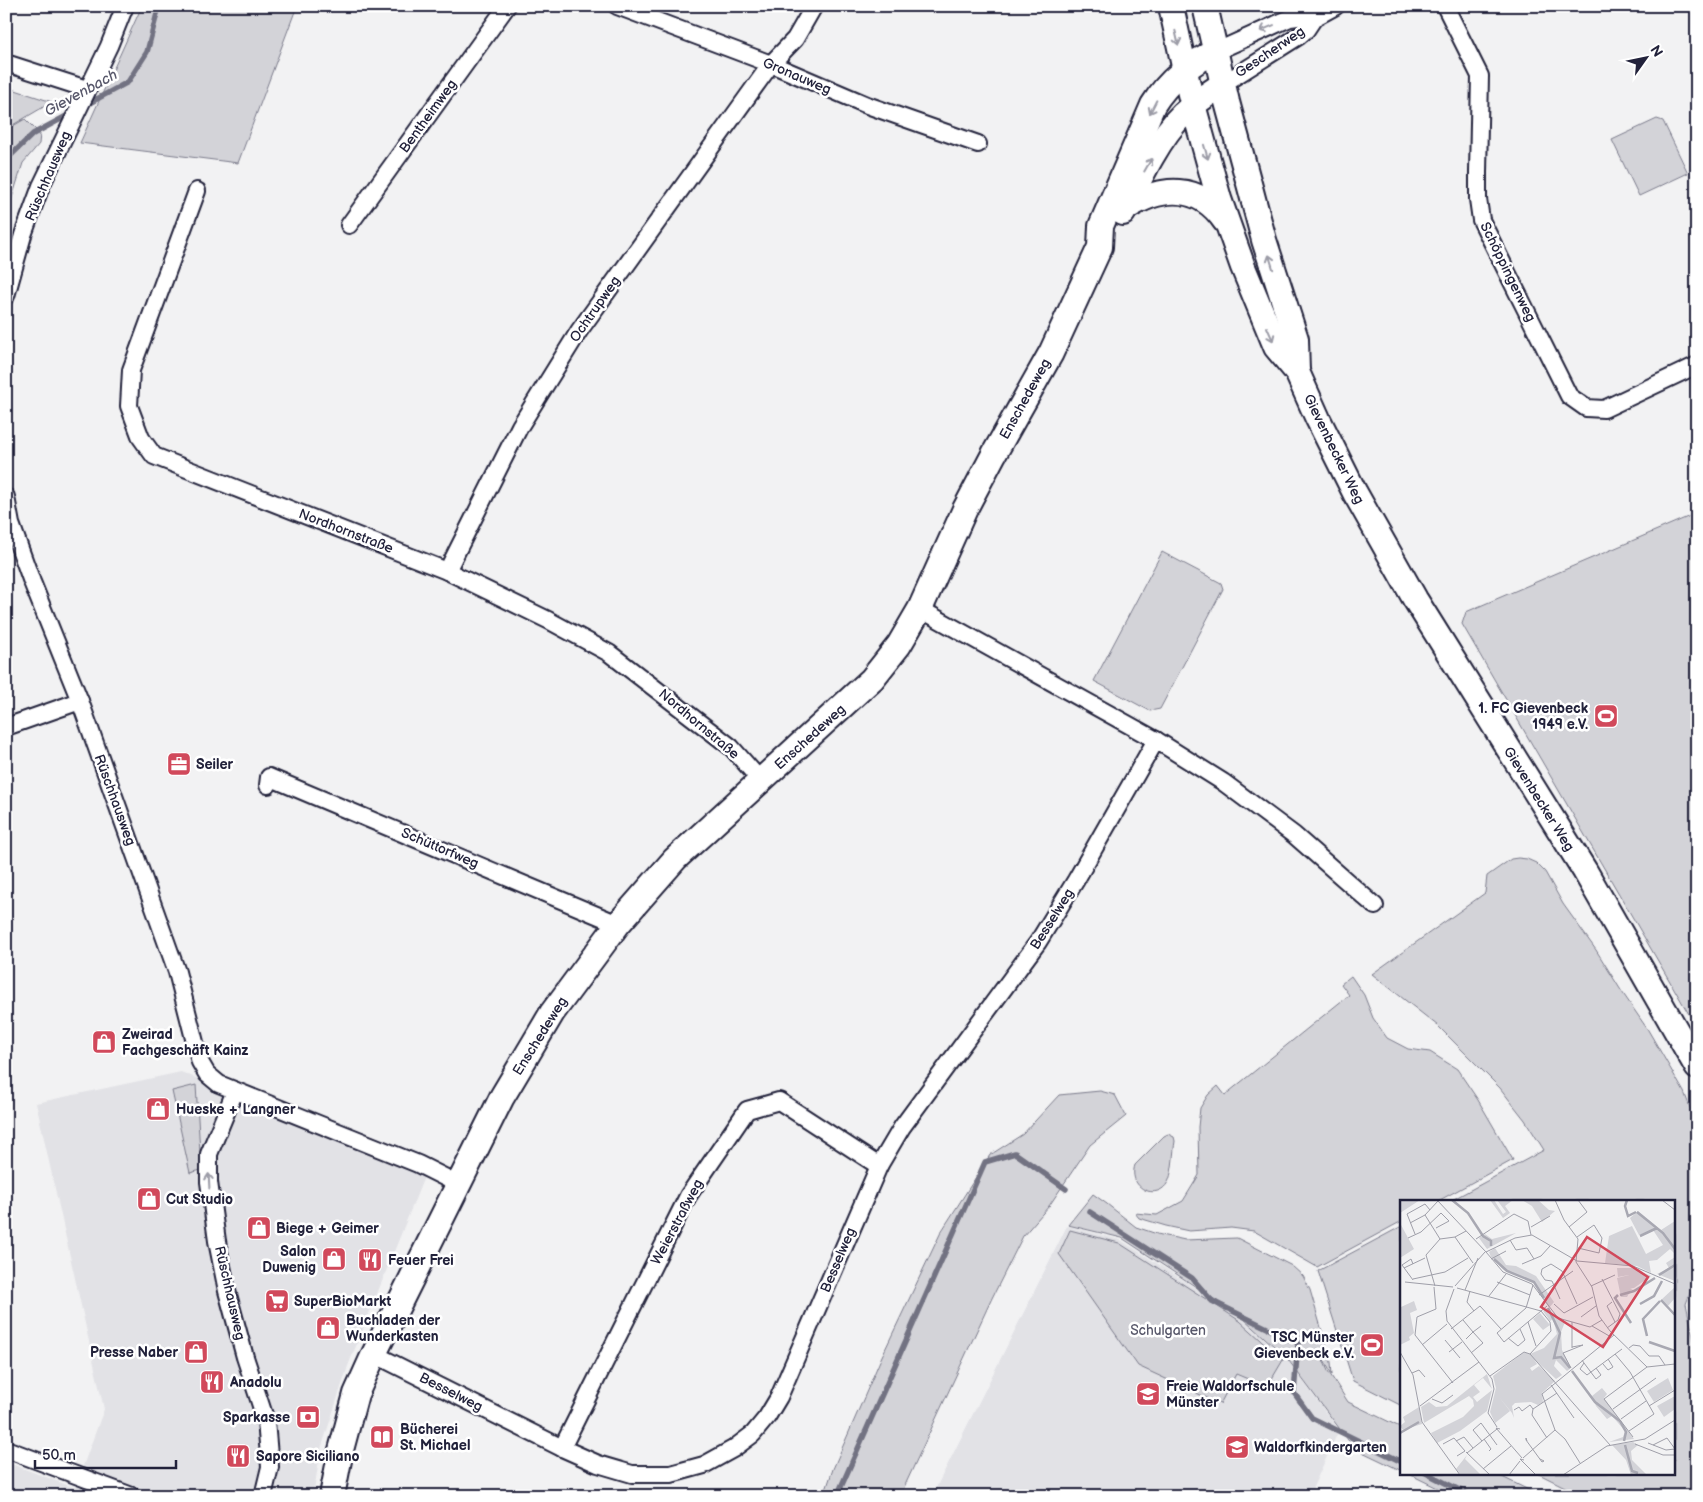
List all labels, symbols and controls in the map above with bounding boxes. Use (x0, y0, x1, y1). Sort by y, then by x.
street label: Gescherweg (1232, 23, 1308, 81)
one-way arrow (1260, 24, 1275, 34)
one-way arrow (1173, 30, 1183, 46)
north arrow (1620, 32, 1670, 82)
text: N (1646, 42, 1666, 60)
street label: Gronauweg (760, 54, 834, 98)
water label: Gievenbach (41, 65, 121, 121)
street label: Bentheimweg (396, 76, 460, 156)
one-way arrow (1148, 99, 1158, 114)
street label: Rüschhausweg (21, 129, 75, 223)
one-way arrow (1201, 144, 1211, 160)
one-way arrow (1144, 158, 1154, 172)
street label: Schöppingenweg (1477, 219, 1539, 325)
one-way arrow (1266, 254, 1276, 270)
street label: Ochtrupweg (566, 273, 624, 345)
one-way arrow (1266, 326, 1276, 341)
street label: Enschedeweg (996, 356, 1054, 442)
street label: Gievenbecker Weg (1300, 391, 1368, 507)
street label: Nordhornstraße (296, 505, 396, 557)
street label: Nordhornstraße (655, 685, 743, 763)
place label: 1. FC Gievenbeck 1949 e.V. (1478, 700, 1589, 733)
street label: Enschedeweg (771, 701, 849, 773)
sports icon: 1. FC Gievenbeck 1949 e.V. (1593, 703, 1619, 729)
street label: Gievenbecker Weg (1500, 744, 1578, 854)
office icon: Seiler (166, 751, 192, 777)
street label: Rüschhausweg (91, 752, 139, 848)
place label: Seiler (196, 756, 234, 773)
street label: Schüttorfweg (399, 824, 481, 872)
street label: Besselweg (1027, 885, 1077, 953)
street label: Enschedeweg (509, 994, 571, 1078)
place label: Zweirad Fachgeschäft Kainz (122, 1026, 249, 1059)
shop icon: Zweirad Fachgeschäft Kainz (91, 1029, 117, 1055)
shop icon: Hueske + Langner (145, 1096, 171, 1122)
place label: Hueske + Langner (176, 1101, 296, 1118)
one-way arrow (205, 1173, 214, 1189)
street label: Weierstraßweg (647, 1176, 707, 1268)
shop icon: Cut Studio (136, 1186, 162, 1212)
place label: Cut Studio (166, 1191, 233, 1208)
inset map (1400, 1200, 1676, 1474)
shop icon: Biege + Geimer (246, 1215, 272, 1241)
place label: Biege + Geimer (276, 1220, 379, 1237)
street label: Besselweg (817, 1225, 859, 1295)
place label: Salon Duwenig (262, 1243, 316, 1276)
street label: Rüschhausweg (211, 1244, 249, 1342)
shop icon: Salon Duwenig (321, 1246, 347, 1272)
restaurant icon: Feuer Frei (357, 1247, 383, 1273)
place label: Feuer Frei (388, 1252, 454, 1269)
supermarket icon: SuperBioMarkt (264, 1288, 290, 1314)
place label: SuperBioMarkt (294, 1293, 392, 1310)
place label: Buchladen der Wunderkasten (346, 1312, 441, 1345)
shop icon: Buchladen der Wunderkasten (315, 1315, 341, 1341)
park label: Schulgarten (1130, 1322, 1206, 1339)
place label: TSC Münster Gievenbeck e.V. (1254, 1329, 1354, 1362)
sports icon: TSC Münster Gievenbeck e.V. (1359, 1332, 1385, 1358)
shop icon: Presse Naber (183, 1339, 209, 1365)
place label: Presse Naber (90, 1344, 178, 1361)
restaurant icon: Anadolu (199, 1369, 225, 1395)
street label: Besselweg (416, 1369, 486, 1415)
place label: Anadolu (229, 1374, 282, 1391)
place label: Freie Waldorfschule Münster (1166, 1378, 1294, 1411)
school or university icon: Freie Waldorfschule Münster (1135, 1381, 1161, 1407)
bank icon: Sparkasse (295, 1404, 321, 1430)
place label: Sparkasse (223, 1409, 290, 1426)
place label: Bücherei St. Michael (400, 1421, 470, 1454)
library icon: Bücherei St. Michael (369, 1424, 395, 1450)
school or university icon: Waldorfkindergarten (1224, 1434, 1250, 1460)
scale bar (35, 1437, 176, 1469)
place label: Waldorfkindergarten (1254, 1439, 1387, 1456)
restaurant icon: Sapore Siciliano (225, 1443, 251, 1469)
text: 50 m (42, 1446, 76, 1465)
place label: Sapore Siciliano (256, 1448, 359, 1465)

